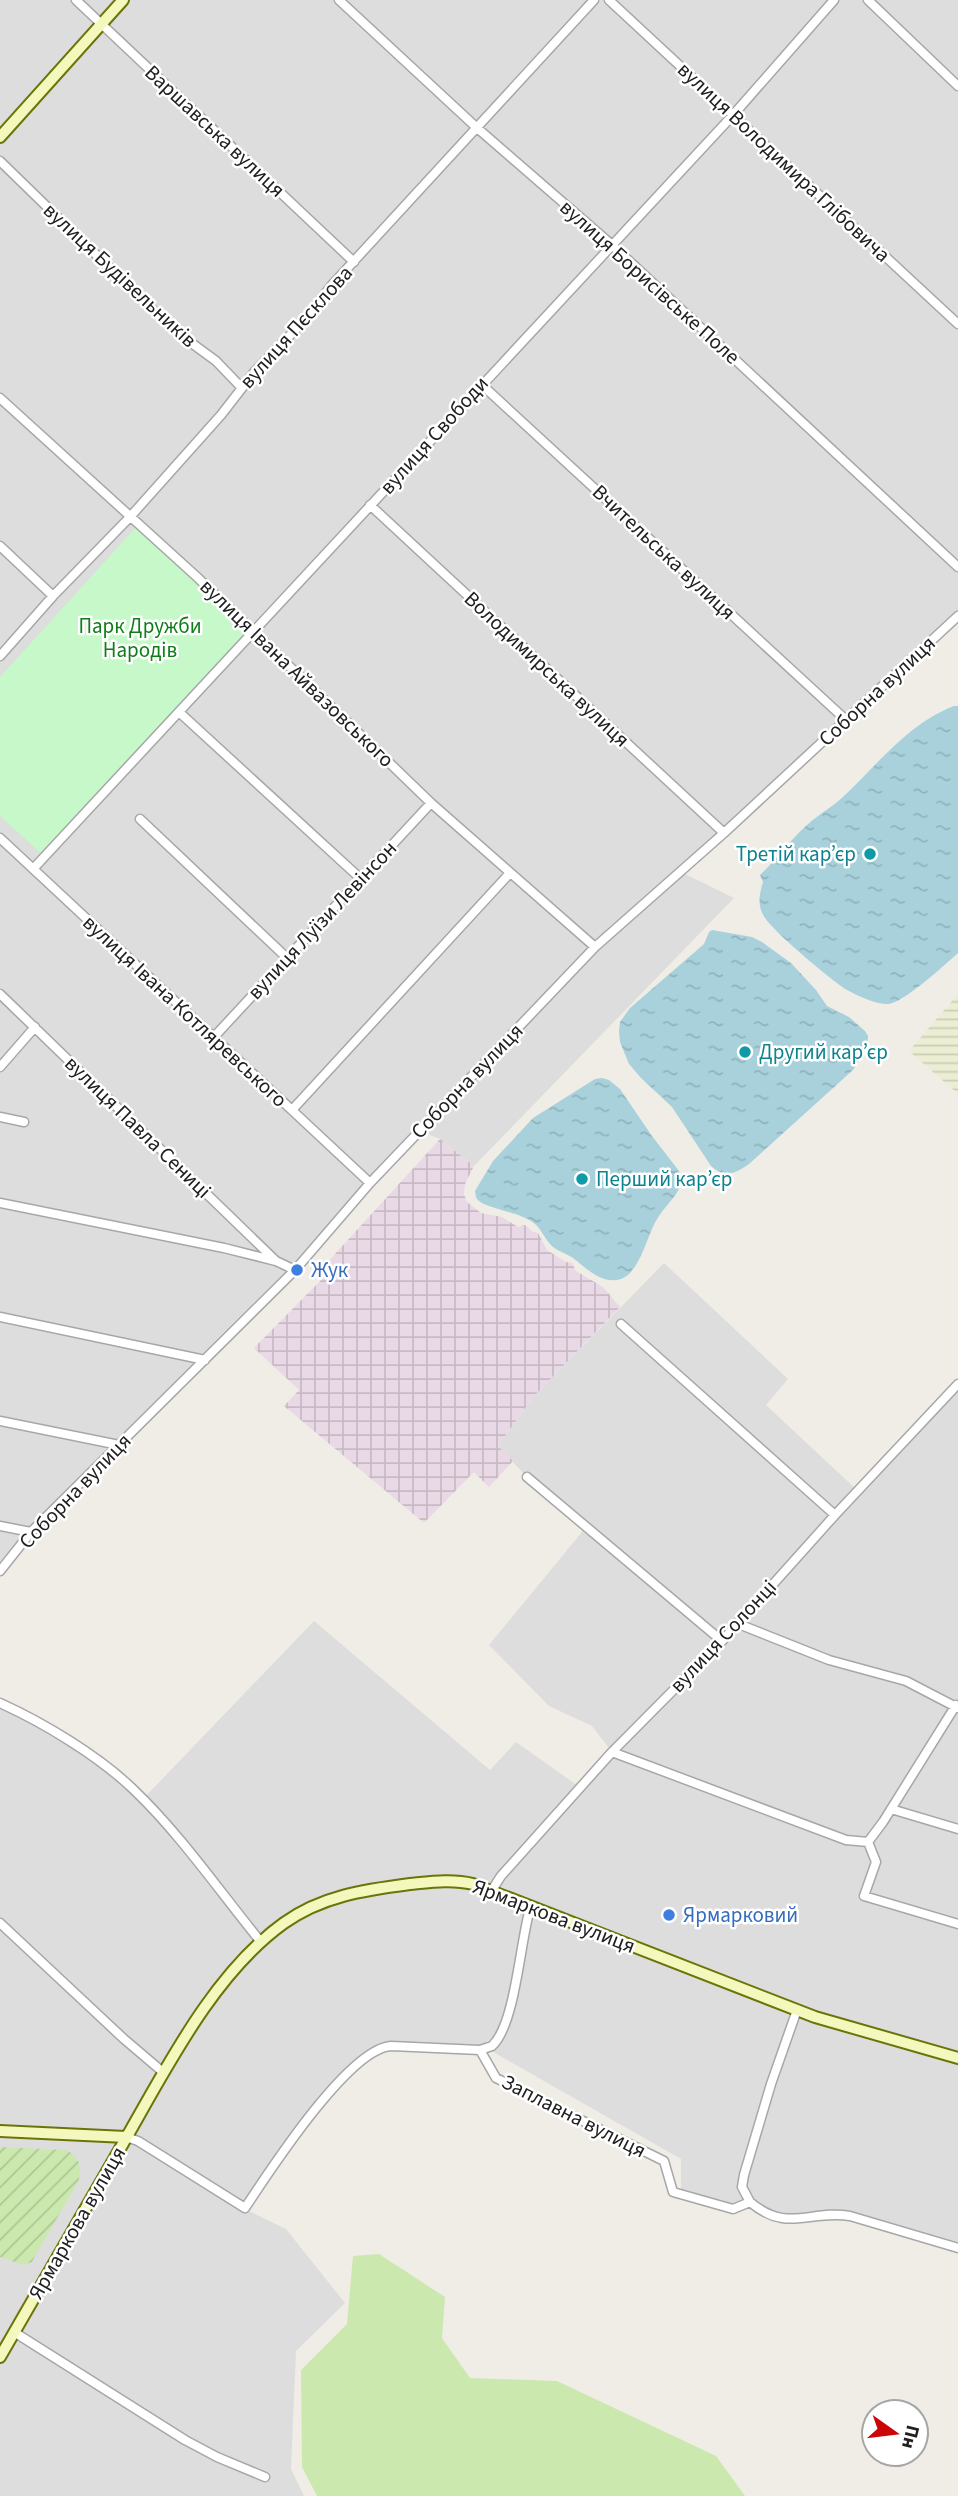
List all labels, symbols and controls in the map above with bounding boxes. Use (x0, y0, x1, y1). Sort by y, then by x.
street label: вулиця Володимира Глібовича (671, 55, 897, 269)
street label: Варшавська вулиця (138, 58, 292, 204)
street label: вулиця Борисівське Поле (553, 193, 747, 371)
street label: вулиця Будівельників (37, 196, 203, 354)
street label: вулиця Пєсклова (233, 259, 359, 395)
street label: вулиця Свободи (373, 369, 495, 501)
street label: Вчительська вулиця (586, 477, 742, 627)
street label: вулиця Івана Айвазовського (193, 572, 401, 774)
street label: Володимирська вулиця (457, 584, 637, 754)
park label: Парк Дружби Народів (78, 611, 202, 665)
street label: Соборна вулиця (812, 629, 942, 753)
street label: вулиця Луїзи Левінсон (240, 834, 404, 1006)
place label: Третій кар’єр (736, 839, 856, 869)
marker: Третій кар’єр (862, 846, 878, 862)
street label: вулиця Івана Котляревського (76, 908, 294, 1114)
street label: Соборна вулиця (404, 1017, 530, 1145)
place label: Другий кар’єр (759, 1037, 888, 1067)
marker: Другий кар’єр (737, 1044, 753, 1060)
street label: вулиця Павла Сениці (58, 1049, 218, 1205)
place label: Перший кар’єр (596, 1164, 732, 1194)
marker: Перший кар’єр (574, 1171, 590, 1187)
place label: Жук (311, 1255, 349, 1285)
marker: Жук (289, 1262, 305, 1278)
street label: Соборна вулиця (12, 1427, 138, 1555)
street label: вулиця Солонці (663, 1573, 783, 1699)
street label: Ярмаркова вулиця (468, 1871, 640, 1961)
place label: Ярмарковий (683, 1900, 798, 1930)
marker: Ярмарковий (661, 1907, 677, 1923)
street label: Заплавна вулиця (497, 2067, 651, 2165)
street label: Ярмаркова вулиця (21, 2141, 133, 2305)
north arrow (860, 2398, 930, 2468)
text: Пн (894, 2422, 926, 2451)

